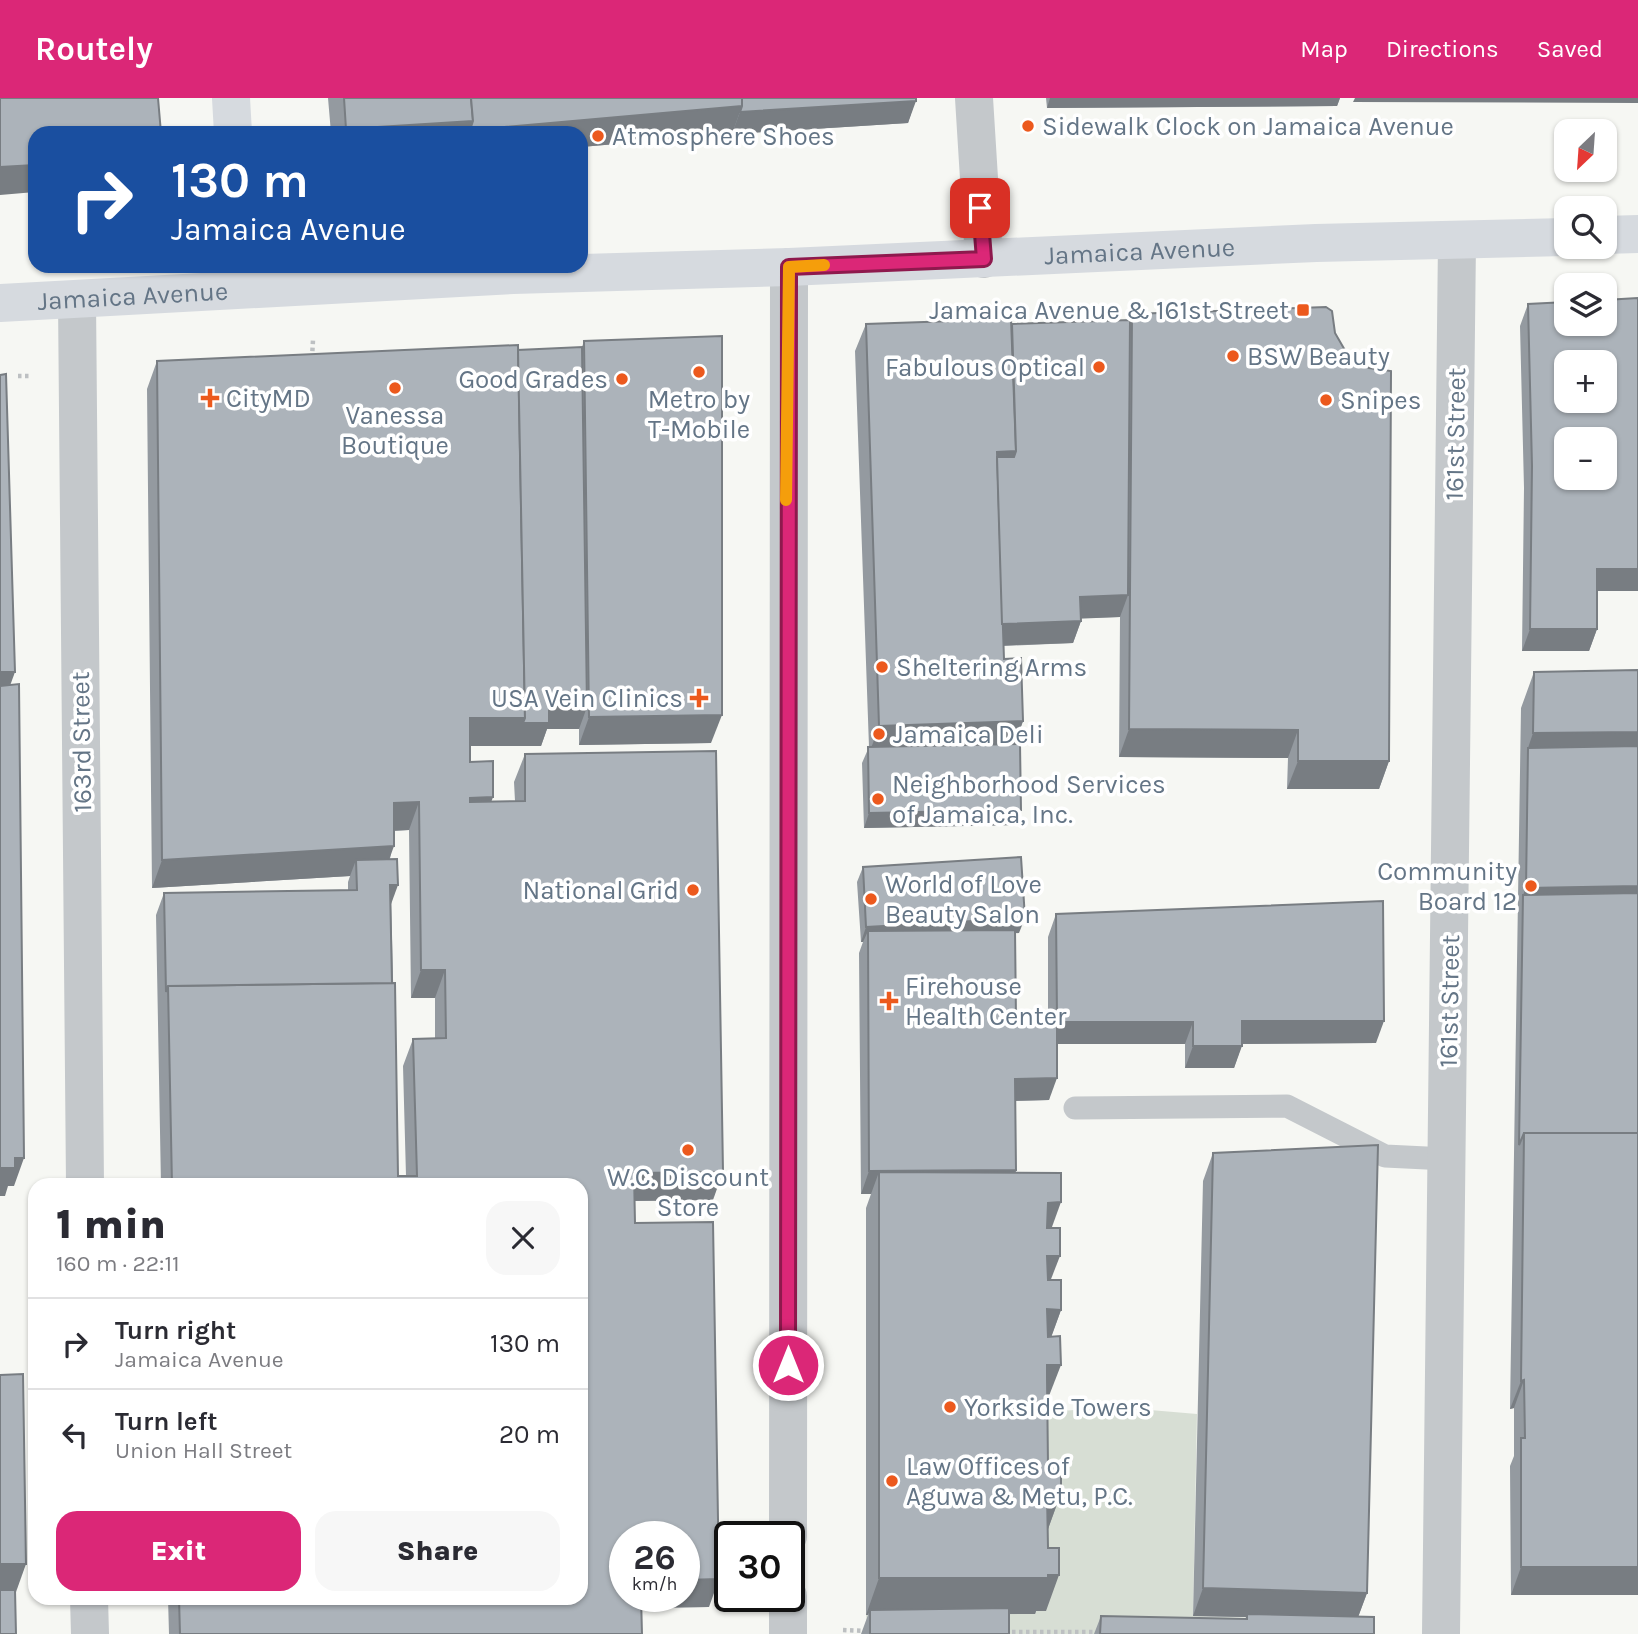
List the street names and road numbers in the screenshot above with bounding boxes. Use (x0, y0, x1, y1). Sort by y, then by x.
street label: Jamaica Avenue (1044, 232, 1236, 271)
street label: Jamaica Avenue (37, 276, 229, 317)
street label: 161st Street (1439, 367, 1472, 501)
street label: 163rd Street (65, 671, 98, 813)
street label: 161st Street (1433, 934, 1466, 1068)

